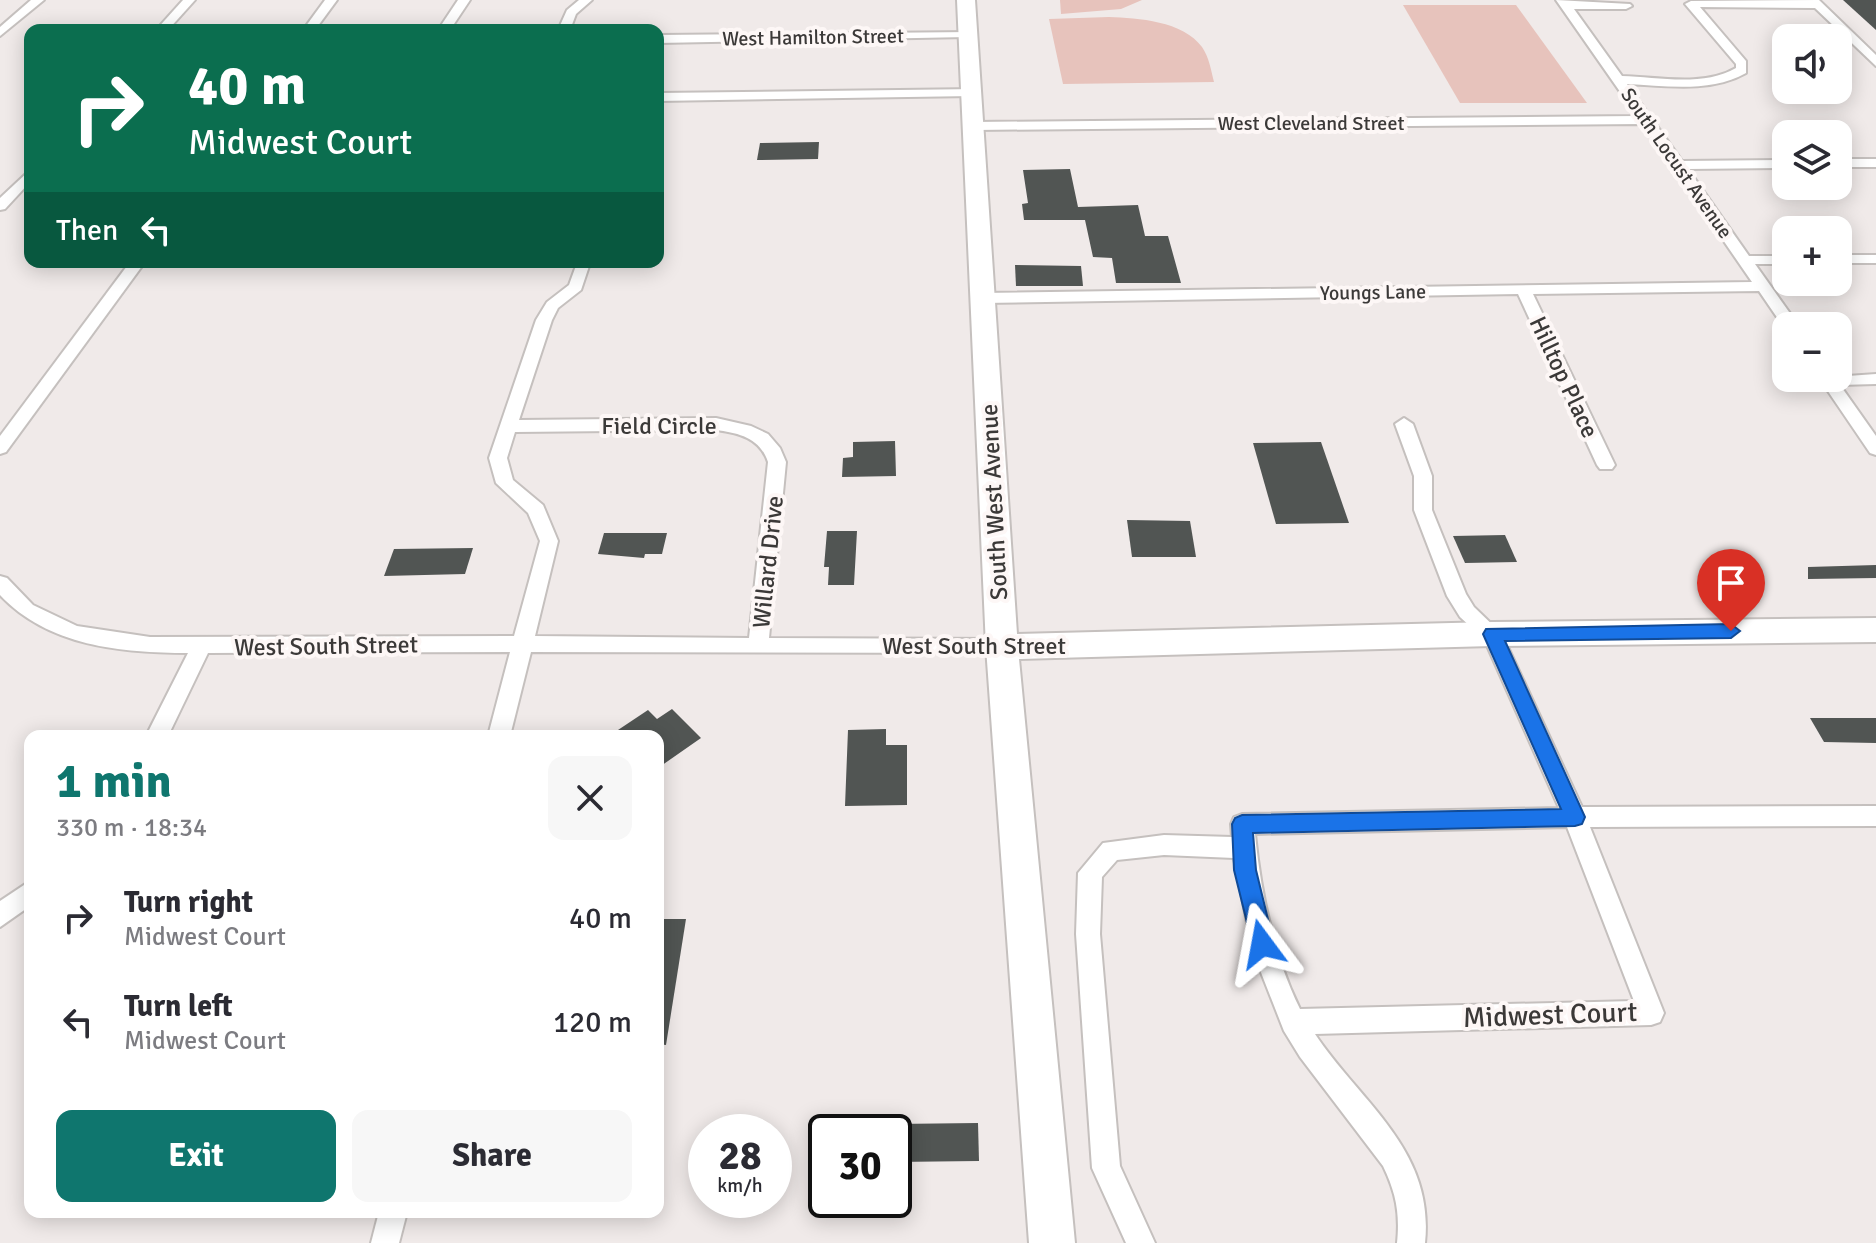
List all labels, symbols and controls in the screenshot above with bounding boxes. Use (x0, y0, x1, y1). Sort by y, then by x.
street label: West Hamilton Street (722, 23, 904, 52)
map controls (1772, 24, 1852, 392)
button: sound (1772, 24, 1852, 104)
text: 40 m (188, 51, 306, 120)
icon: right (56, 56, 160, 160)
street label: South Locust Avenue (1615, 83, 1738, 243)
street label: West Cleveland Street (1218, 111, 1404, 136)
text: Midwest Court (188, 120, 412, 165)
button: layers (1772, 120, 1852, 200)
icon: left (134, 208, 178, 252)
text: Then (56, 212, 118, 249)
button: + (1772, 216, 1852, 296)
street label: Youngs Lane (1320, 279, 1426, 306)
street label: Hilltop Place (1523, 311, 1605, 443)
button: − (1772, 312, 1852, 392)
street label: South West Avenue (974, 403, 1014, 601)
street label: Field Circle (601, 411, 717, 441)
street label: Willard Drive (746, 494, 790, 630)
pin (1697, 549, 1765, 631)
icon: arrive (1709, 561, 1753, 605)
street label: West South Street (234, 629, 418, 663)
street label: West South Street (882, 631, 1066, 661)
text: 1 min (56, 752, 172, 811)
button: close (548, 756, 632, 840)
text: 330 m · 18:34 (56, 812, 207, 844)
text: Turn right (124, 884, 253, 921)
icon: right (56, 896, 100, 940)
text: 40 m (569, 900, 632, 937)
position arrow (1220, 902, 1304, 986)
text: Midwest Court (124, 921, 286, 953)
text: Turn left (124, 988, 233, 1025)
street label: Midwest Court (1462, 995, 1638, 1035)
icon: left (56, 1000, 100, 1044)
text: 120 m (553, 1004, 632, 1041)
text: Midwest Court (124, 1025, 286, 1057)
button: Exit (56, 1110, 336, 1202)
button: Share (352, 1110, 632, 1202)
speed limit sign: 30 (808, 1114, 912, 1218)
text: 28 (718, 1131, 762, 1181)
text: km/h (717, 1173, 763, 1198)

